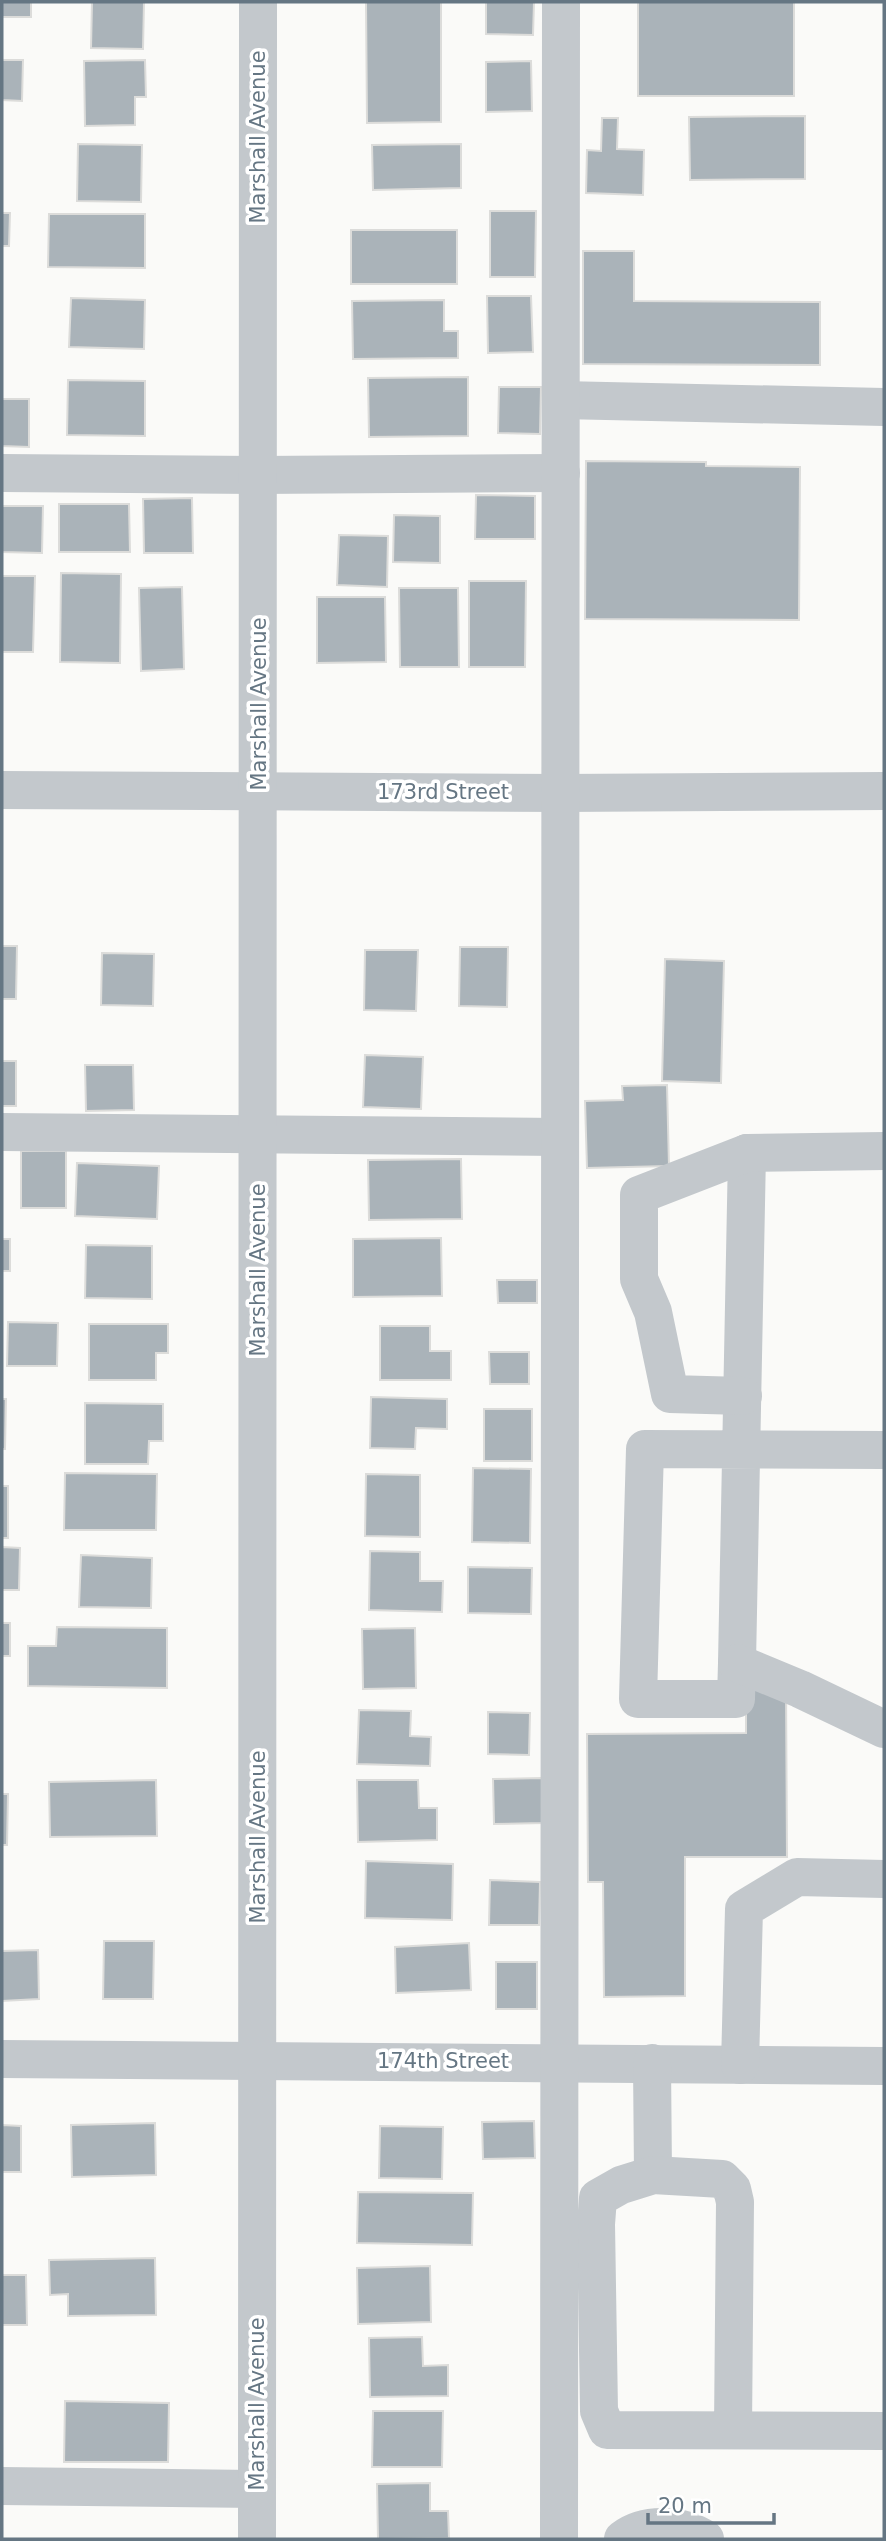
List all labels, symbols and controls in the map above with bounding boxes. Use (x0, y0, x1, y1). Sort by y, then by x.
street label: Marshall Avenue (246, 50, 270, 224)
street label: Marshall Avenue (247, 617, 271, 791)
street label: 173rd Street (377, 780, 509, 804)
street label: Marshall Avenue (246, 1183, 270, 1357)
street label: Marshall Avenue (246, 1750, 270, 1924)
street label: 174th Street (377, 2049, 509, 2073)
street label: Marshall Avenue (245, 2317, 269, 2491)
scale bar (648, 2482, 774, 2526)
text: 20 m (658, 2494, 712, 2518)

